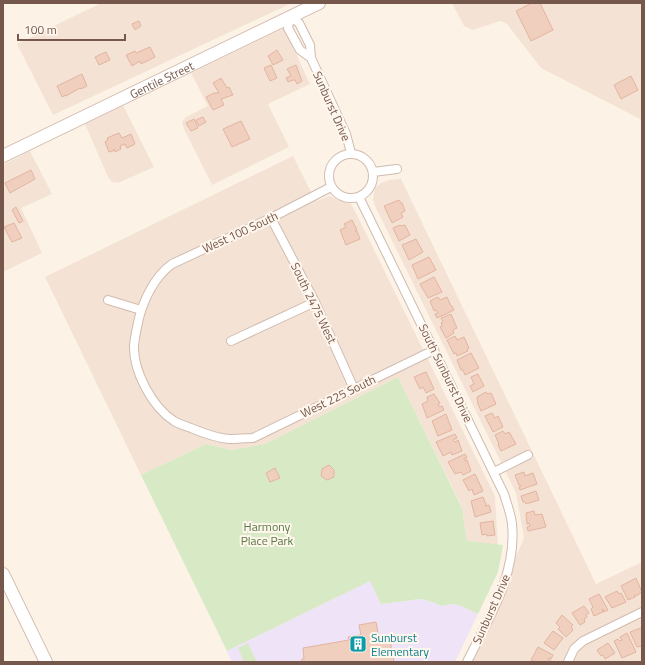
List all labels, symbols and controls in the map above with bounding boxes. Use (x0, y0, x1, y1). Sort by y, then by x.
scale bar (18, 16, 125, 42)
text: 100 m (24, 20, 57, 39)
street label: Gentile Street (126, 55, 197, 103)
street label: Sunburst Drive (308, 68, 356, 144)
street label: West 100 South (199, 206, 281, 258)
street label: South 2475 West (286, 259, 342, 348)
street label: South Sunburst Drive (414, 321, 478, 425)
street label: West 225 South (297, 370, 379, 422)
park label: Harmony Place Park (241, 517, 294, 550)
street label: Sunburst Drive (467, 571, 515, 647)
place label: Sunburst Elementary (371, 628, 429, 661)
building icon: Sunburst Elementary (348, 634, 368, 654)

